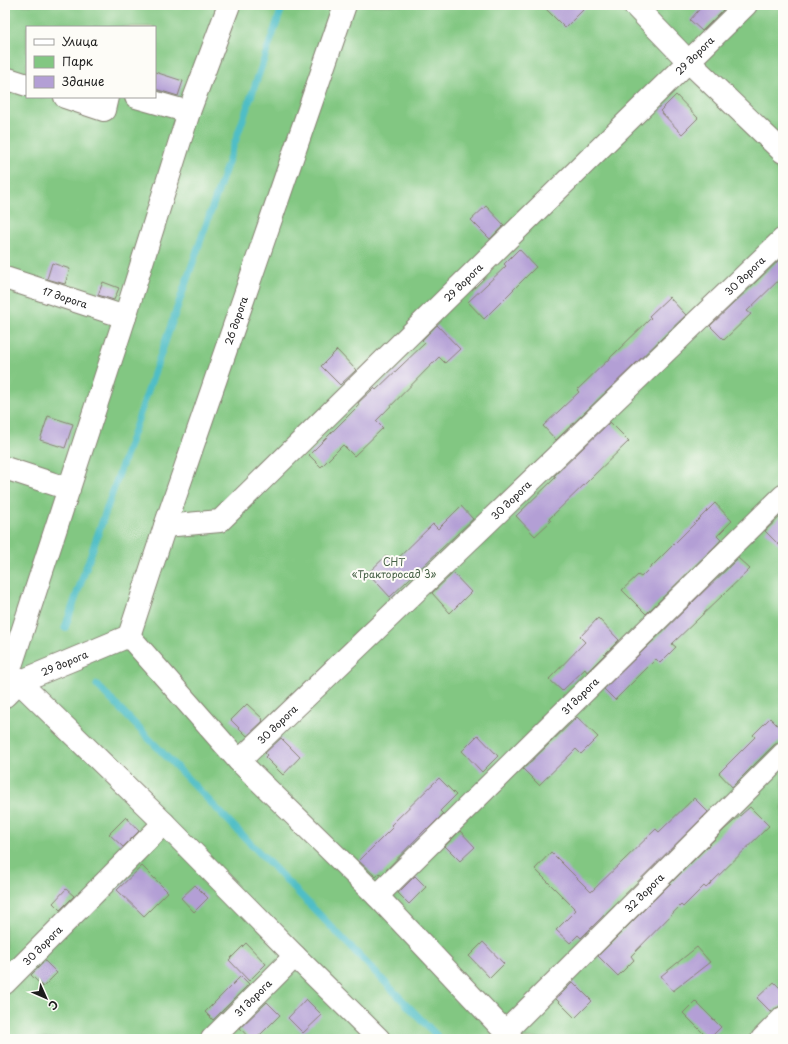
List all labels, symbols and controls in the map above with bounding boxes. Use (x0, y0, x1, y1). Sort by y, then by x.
legend (26, 26, 156, 98)
text: Улица (62, 32, 98, 50)
street label: 29 дорога (671, 32, 718, 78)
text: Парк (62, 52, 94, 70)
text: Здание (62, 72, 104, 90)
street label: 30 дорога (721, 252, 769, 298)
street label: 29 дорога (440, 259, 486, 305)
street label: 17 дорога (41, 283, 90, 312)
street label: 26 дорога (220, 293, 251, 347)
street label: 30 дорога (487, 476, 535, 523)
park label: СНТ «Тракторосад 3» (352, 554, 437, 581)
street label: 29 дорога (38, 646, 91, 679)
street label: 31 дорога (558, 673, 602, 718)
street label: 30 дорога (253, 700, 301, 747)
street label: 32 дорога (621, 869, 668, 915)
street label: 30 дорога (19, 921, 66, 968)
street label: 31 дорога (231, 975, 275, 1020)
north arrow (26, 978, 66, 1018)
text: С (44, 996, 62, 1014)

